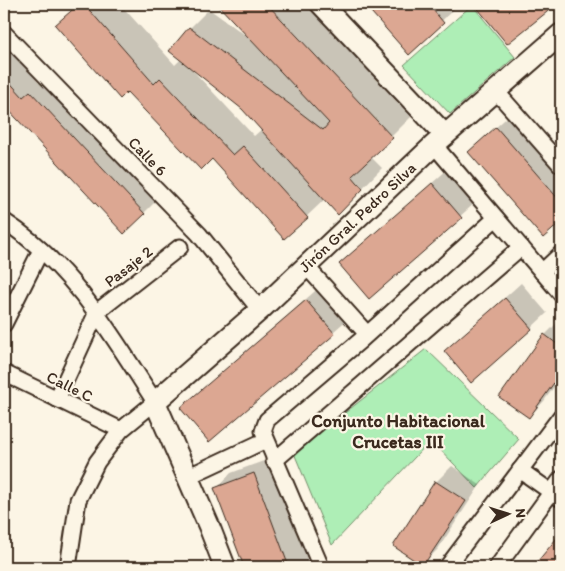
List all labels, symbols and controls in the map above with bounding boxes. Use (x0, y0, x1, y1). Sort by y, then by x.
street label: Calle 6 (124, 133, 171, 180)
street label: Jirón Gral. Pedro Silva (295, 158, 420, 276)
street label: Pasaje 2 (101, 241, 157, 291)
street label: Calle C (44, 367, 96, 406)
district label: Conjunto Habitacional Crucetas III (311, 410, 486, 453)
north arrow (482, 488, 532, 538)
text: N (512, 508, 529, 518)

